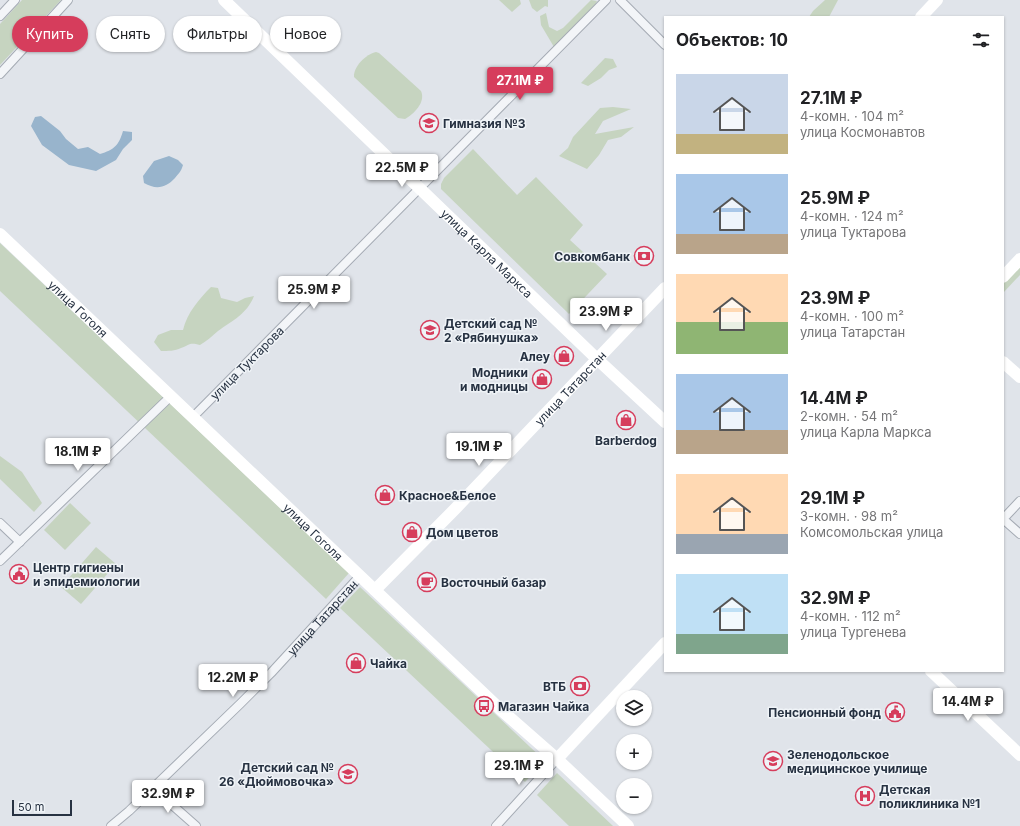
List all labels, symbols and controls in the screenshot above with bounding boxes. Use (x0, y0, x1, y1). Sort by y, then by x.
chip: Купить (12, 16, 88, 52)
chip: Снять (96, 16, 165, 52)
chip: Фильтры (173, 16, 262, 52)
chip: Новое (270, 16, 341, 52)
icon: filters (970, 29, 992, 51)
text: Объектов: 10 (676, 30, 788, 50)
pin: 27.1M ₽ (483, 67, 557, 101)
text: 27.1M ₽ (496, 72, 544, 88)
text: 27.1M ₽ (800, 88, 862, 108)
icon: home (708, 90, 756, 138)
text: 4-комн. · 104 m² (800, 108, 904, 124)
school or university icon: Гимназия №3 (418, 112, 440, 134)
place label: Гимназия №3 (443, 116, 526, 131)
text: улица Космонавтов (800, 124, 925, 140)
pin: 22.5M ₽ (365, 154, 439, 188)
text: 22.5M ₽ (375, 159, 429, 175)
text: 25.9M ₽ (800, 188, 870, 208)
icon: home (708, 190, 756, 238)
street label: улица Карла Маркса (438, 206, 536, 301)
text: 4-комн. · 124 m² (800, 208, 904, 224)
text: улица Туктарова (800, 224, 906, 240)
bank icon: Совкомбанк (633, 245, 655, 267)
place label: Совкомбанк (554, 249, 630, 264)
pin: 25.9M ₽ (277, 276, 351, 310)
street label: улица Гоголя (45, 277, 111, 340)
text: 25.9M ₽ (287, 281, 341, 297)
text: 23.9M ₽ (800, 288, 870, 308)
icon: home (708, 290, 756, 338)
pin: 23.9M ₽ (569, 298, 643, 332)
text: 23.9M ₽ (579, 303, 633, 319)
text: 4-комн. · 100 m² (800, 308, 904, 324)
place label: Детский сад № 2 «Рябинушка» (444, 316, 539, 345)
school or university icon: Детский сад № 2 «Рябинушка» (419, 319, 441, 341)
street label: улица Туктарова (207, 323, 287, 403)
text: улица Татарстан (800, 324, 905, 340)
shop icon: Алеу (553, 345, 575, 367)
street label: улица Татарстан (531, 347, 609, 428)
place label: Алеу (520, 349, 551, 364)
place label: Модники и модницы (460, 365, 528, 394)
shop icon: Модники и модницы (531, 368, 553, 390)
text: 14.4M ₽ (800, 388, 868, 408)
icon: home (708, 390, 756, 438)
text: 2-комн. · 54 m² (800, 408, 898, 424)
shop icon: Barberdog (615, 409, 637, 431)
text: улица Карла Маркса (800, 424, 932, 440)
pin: 19.1M ₽ (442, 433, 516, 467)
place label: Barberdog (595, 433, 657, 448)
pin: 18.1M ₽ (41, 438, 115, 472)
text: 19.1M ₽ (455, 438, 503, 454)
text: 18.1M ₽ (54, 443, 102, 459)
shop icon: Красное&Белое (374, 484, 396, 506)
place label: Красное&Белое (399, 488, 496, 503)
text: 29.1M ₽ (800, 488, 865, 508)
icon: home (708, 490, 756, 538)
street label: улица Гоголя (280, 500, 346, 563)
text: 3-комн. · 98 m² (800, 508, 898, 524)
shop icon: Дом цветов (401, 521, 423, 543)
text: Комсомольская улица (800, 524, 943, 540)
place label: Дом цветов (426, 525, 498, 540)
place label: Центр гигиены и эпидемиологии (33, 560, 140, 589)
public building icon: Центр гигиены и эпидемиологии (8, 563, 30, 585)
cafe icon: Восточный базар (416, 571, 438, 593)
place label: Восточный базар (441, 575, 547, 590)
street label: улица Татарстан (284, 576, 360, 658)
text: 32.9M ₽ (800, 588, 871, 608)
icon: home (708, 590, 756, 638)
text: 4-комн. · 112 m² (800, 608, 901, 624)
text: улица Тургенева (800, 624, 906, 640)
shop icon: Чайка (345, 652, 367, 674)
place label: Чайка (370, 656, 407, 671)
pin: 12.2M ₽ (196, 664, 270, 698)
text: 12.2M ₽ (207, 669, 259, 685)
bank icon: ВТБ (569, 675, 591, 697)
place label: ВТБ (543, 679, 566, 694)
pin: 14.4M ₽ (931, 688, 1005, 722)
map controls (616, 690, 652, 814)
button: layers (616, 690, 652, 726)
text: 14.4M ₽ (942, 693, 994, 709)
bus stop icon: Магазин Чайка (473, 695, 495, 717)
place label: Магазин Чайка (498, 699, 589, 714)
public building icon: Пенсионный фонд (884, 701, 906, 723)
place label: Пенсионный фонд (768, 705, 881, 720)
button: + (616, 734, 652, 770)
place label: Зеленодольское медицинское училище (787, 747, 928, 776)
school or university icon: Зеленодольское медицинское училище (762, 750, 784, 772)
pin: 29.1M ₽ (482, 752, 556, 786)
text: 29.1M ₽ (494, 757, 544, 773)
place label: Детский сад № 26 «Дюймовочка» (219, 760, 334, 789)
school or university icon: Детский сад № 26 «Дюймовочка» (337, 763, 359, 785)
button: − (616, 778, 652, 814)
pin: 32.9M ₽ (131, 780, 205, 814)
place label: Детская поликлиника №1 (879, 782, 980, 811)
text: 32.9M ₽ (141, 785, 195, 801)
hospital icon: Детская поликлиника №1 (854, 785, 876, 807)
scale bar (12, 798, 72, 817)
text: 50 m (18, 800, 44, 814)

